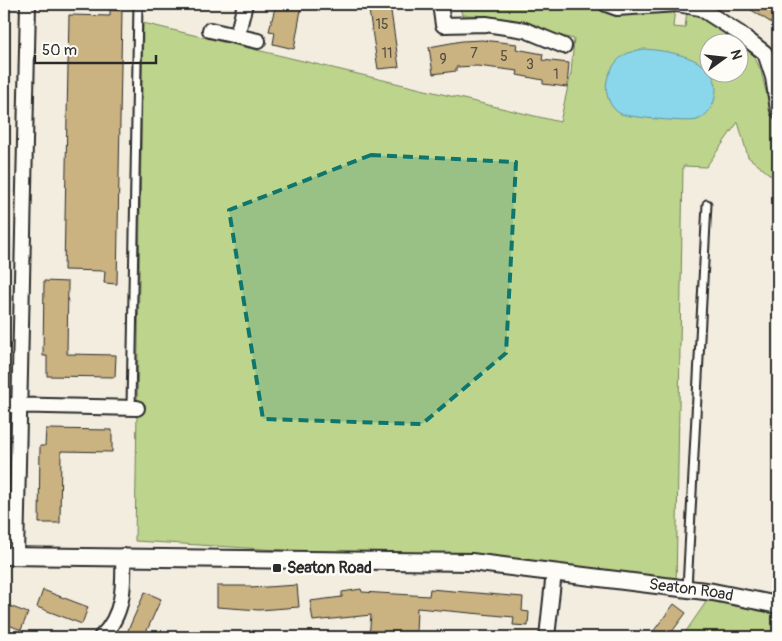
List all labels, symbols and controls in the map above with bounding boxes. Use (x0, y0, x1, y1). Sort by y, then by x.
house number: 15 (375, 16, 389, 33)
scale bar (35, 32, 156, 64)
north arrow (700, 32, 750, 82)
text: 50 m (42, 41, 77, 60)
house number: 11 (382, 45, 392, 62)
house number: 7 (470, 45, 478, 62)
house number: 5 (500, 48, 508, 65)
text: N (727, 48, 746, 62)
house number: 9 (439, 51, 447, 68)
house number: 3 (526, 56, 534, 73)
house number: 1 (553, 66, 559, 83)
place label: Seaton Road (287, 558, 372, 578)
marker: Seaton Road (271, 562, 283, 574)
street label: Seaton Road (648, 574, 735, 606)

